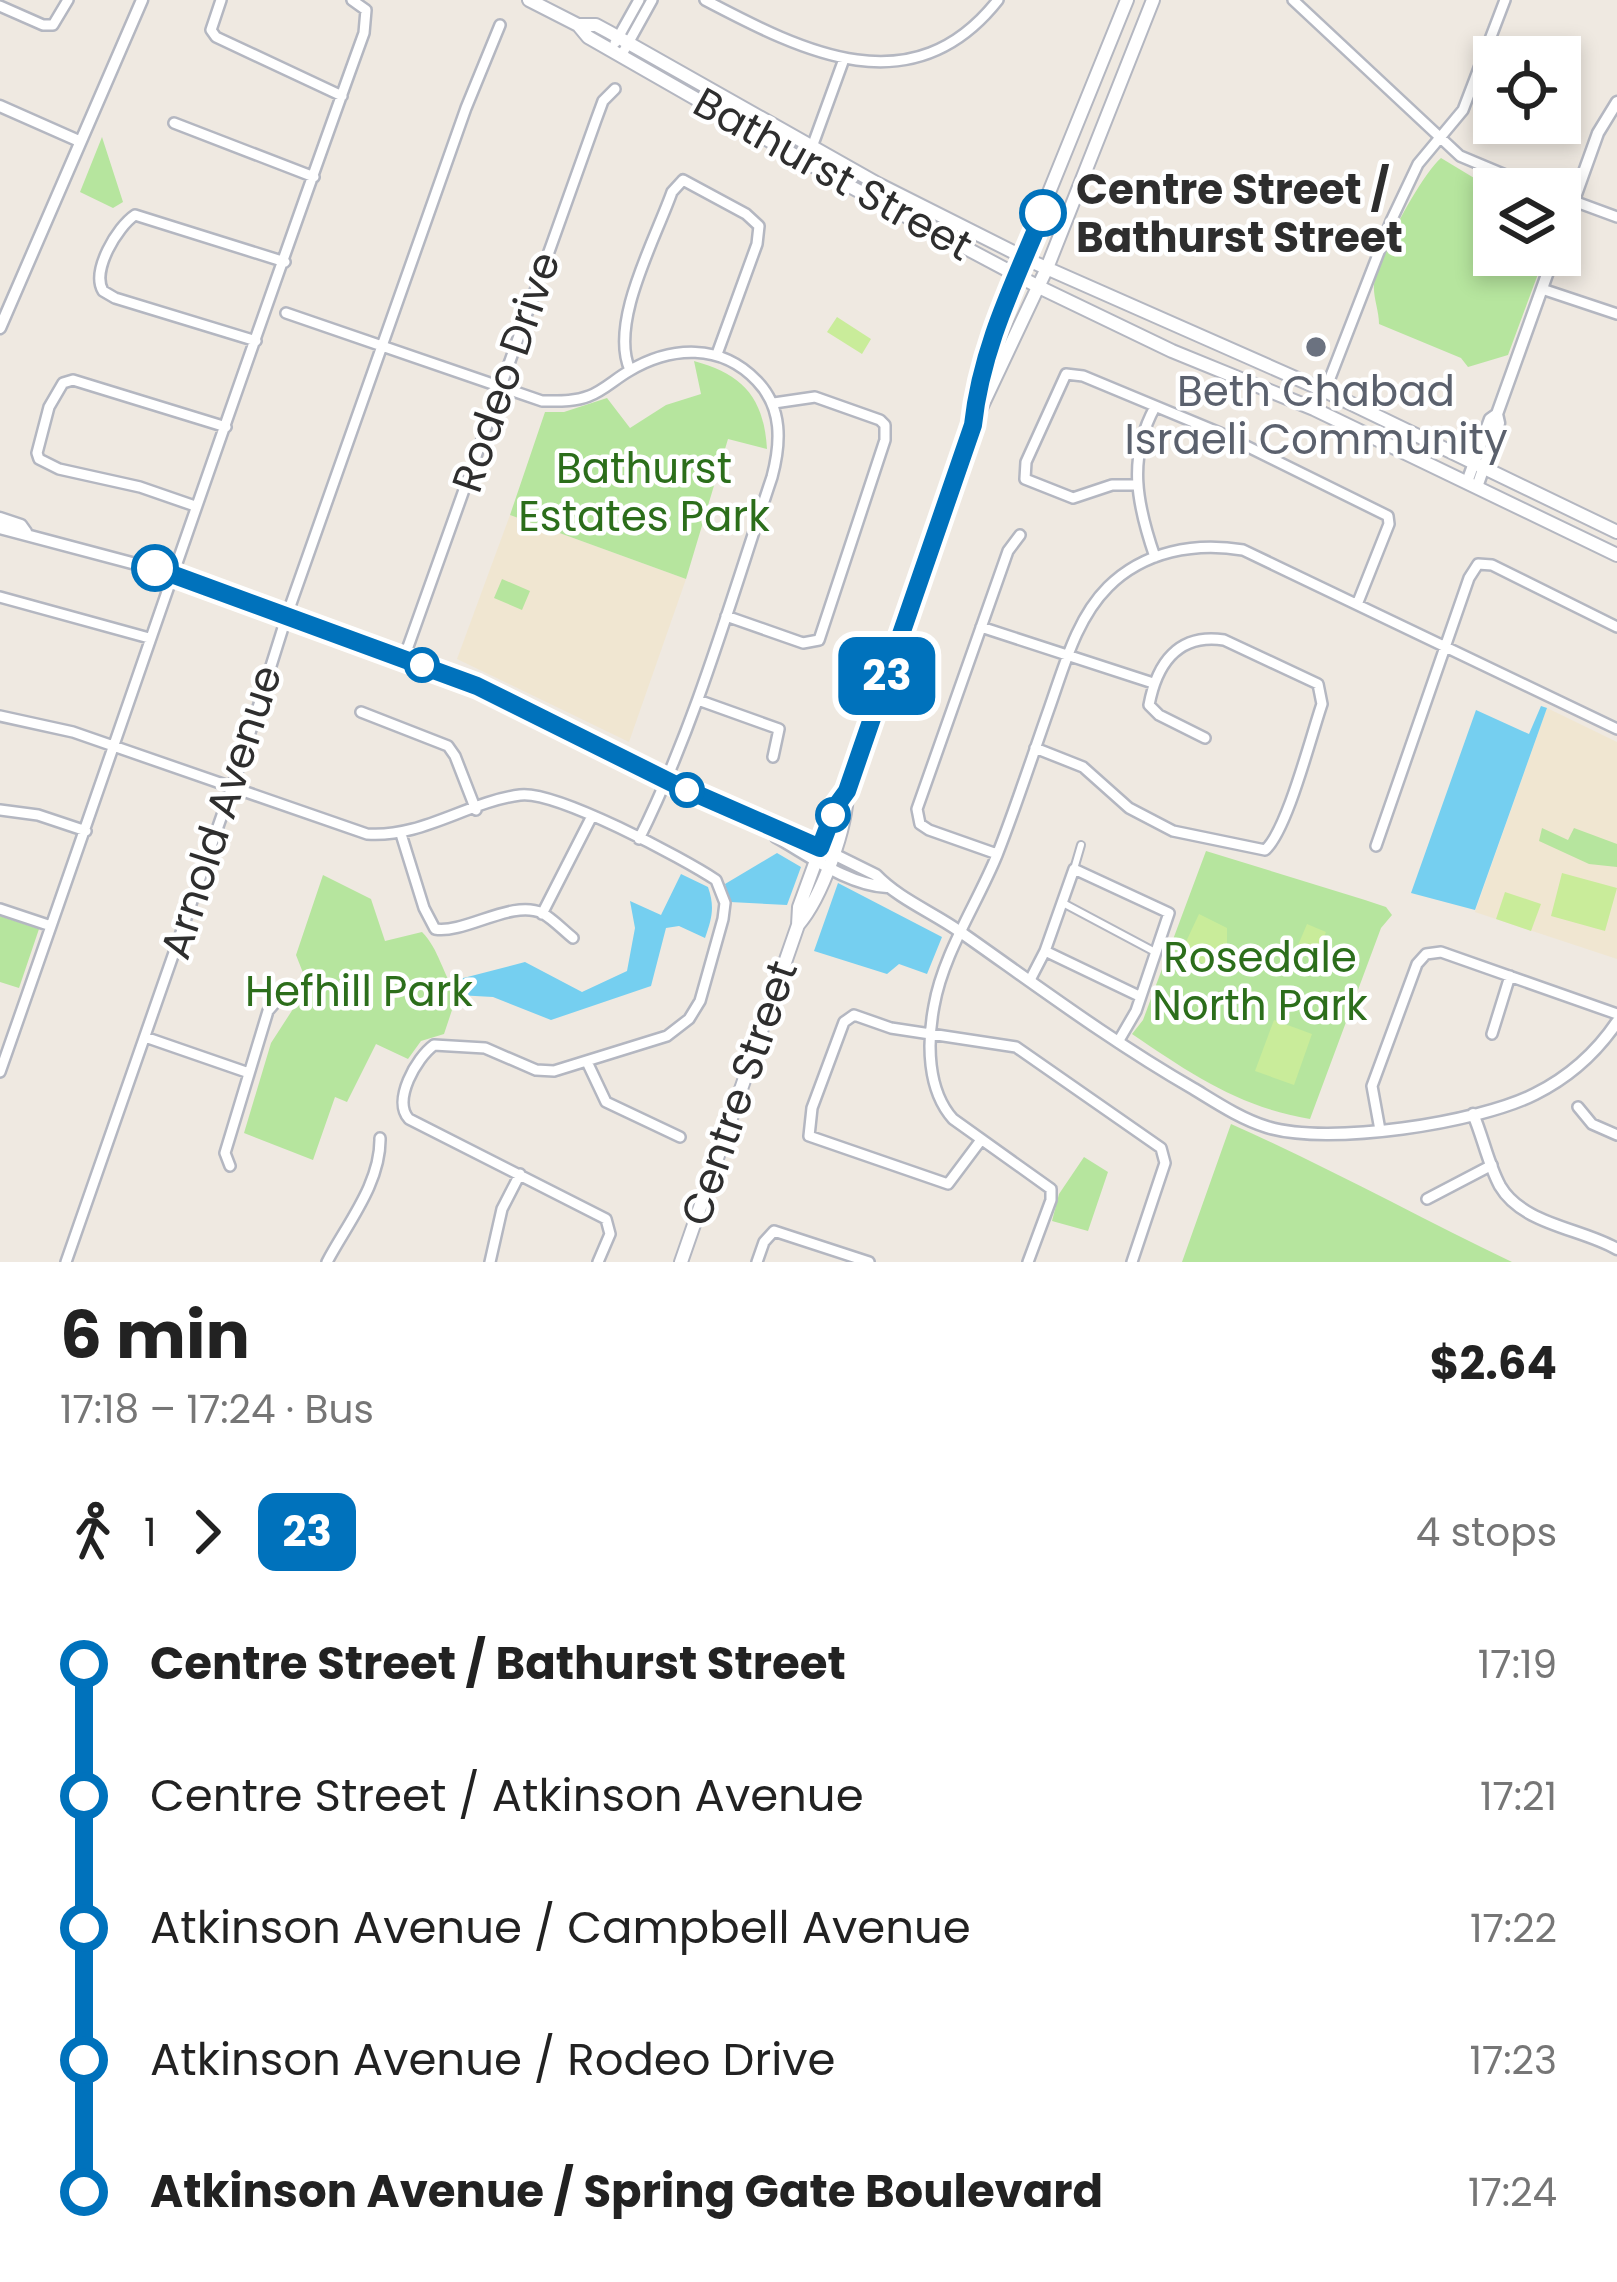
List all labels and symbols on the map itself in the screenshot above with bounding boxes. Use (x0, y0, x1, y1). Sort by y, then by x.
street label: Bathurst Street (683, 73, 983, 275)
place label: Centre Street / Bathurst Street (1076, 160, 1403, 267)
marker: Centre Street / Bathurst Street (1021, 191, 1065, 235)
street label: Rodeo Drive (437, 244, 575, 500)
marker: Beth Chabad Israeli Community (1303, 334, 1329, 360)
place label: Beth Chabad Israeli Community (1124, 362, 1508, 469)
park label: Bathurst Estates Park (518, 439, 770, 546)
unlabelled marker (133, 546, 177, 590)
line badge: 23 (833, 637, 941, 715)
unlabelled marker (406, 649, 438, 681)
street label: Arnold Avenue (146, 658, 296, 966)
unlabelled marker (671, 774, 703, 806)
unlabelled marker (817, 799, 849, 831)
park label: Rosedale North Park (1152, 928, 1368, 1035)
street label: Centre Street (666, 953, 812, 1233)
park label: Hefhill Park (245, 962, 473, 1021)

